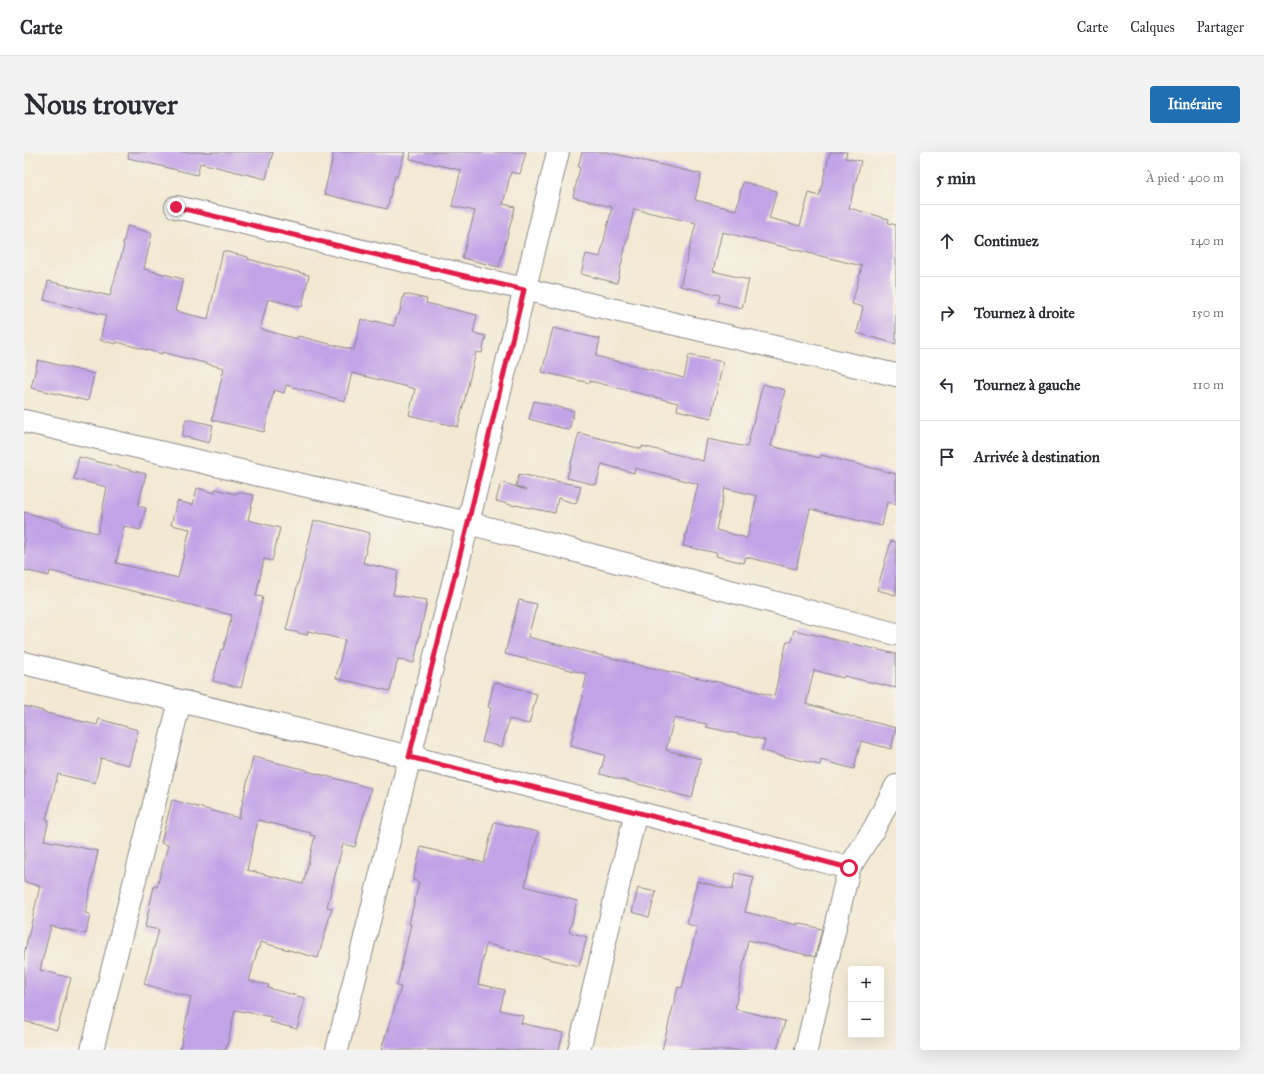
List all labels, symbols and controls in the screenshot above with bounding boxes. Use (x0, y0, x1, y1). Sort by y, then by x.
text: Carte (20, 16, 63, 39)
text: Carte (1077, 19, 1108, 36)
text: Calques (1130, 19, 1175, 36)
text: Partager (1197, 19, 1244, 36)
button: Itinéraire (1150, 86, 1240, 123)
text: Nous trouver (24, 87, 177, 122)
text: 5 min (936, 168, 976, 189)
text: À pied · 400 m (1146, 170, 1224, 186)
route end (167, 198, 185, 216)
icon: ahead (936, 230, 958, 252)
text: Continuez (974, 232, 1039, 250)
text: 140 m (1190, 233, 1224, 249)
icon: right (936, 302, 958, 324)
text: Tournez à droite (974, 304, 1075, 322)
text: 150 m (1192, 305, 1224, 321)
icon: left (936, 374, 958, 396)
text: Tournez à gauche (974, 376, 1081, 394)
text: 110 m (1192, 377, 1224, 393)
icon: arrive (936, 446, 958, 468)
text: Arrivée à destination (974, 448, 1100, 466)
route start (840, 859, 858, 877)
map controls (848, 966, 884, 1038)
button: + (848, 966, 884, 1002)
button: − (848, 1002, 884, 1038)

